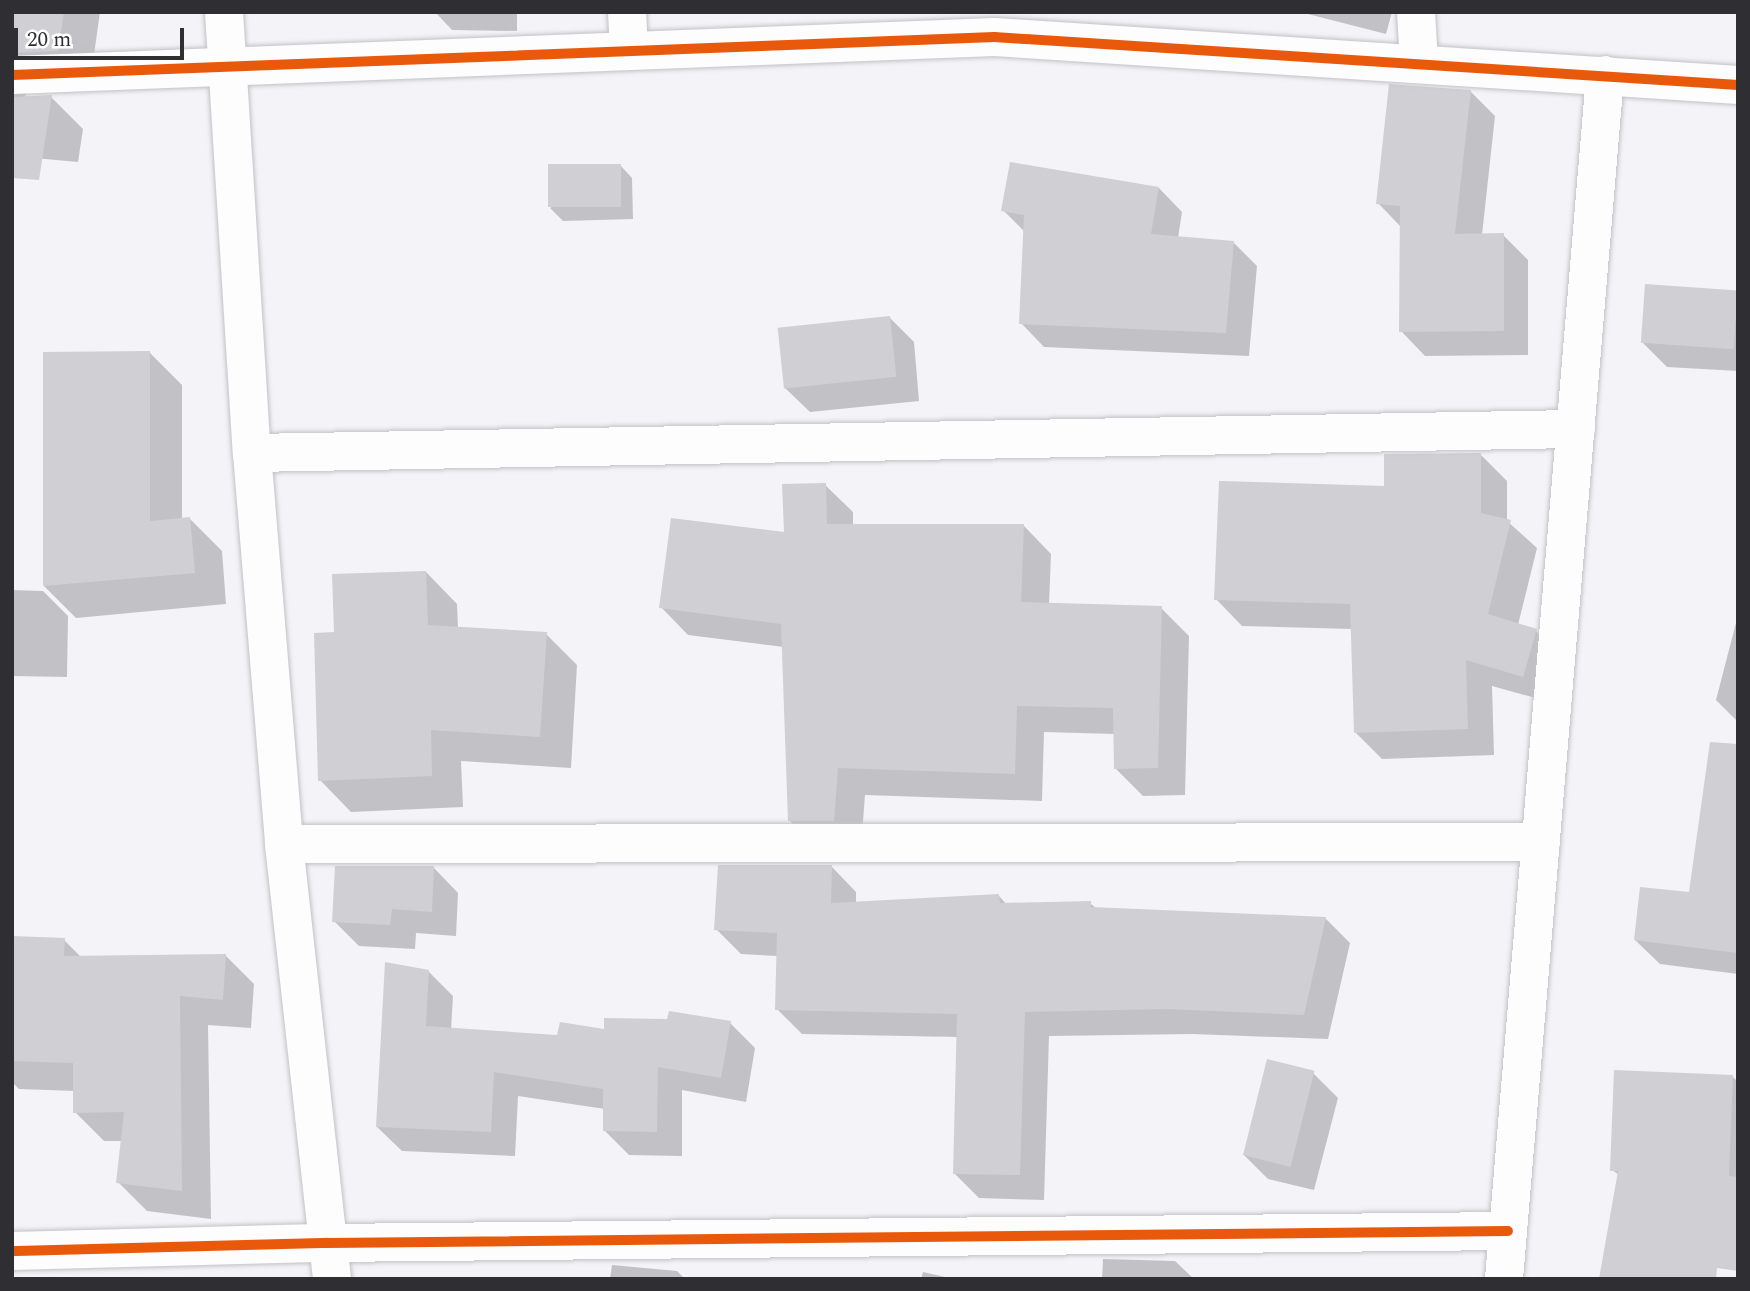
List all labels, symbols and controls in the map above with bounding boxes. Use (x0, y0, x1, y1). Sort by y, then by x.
scale bar (18, 14, 187, 58)
text: 20 m (27, 24, 71, 56)

